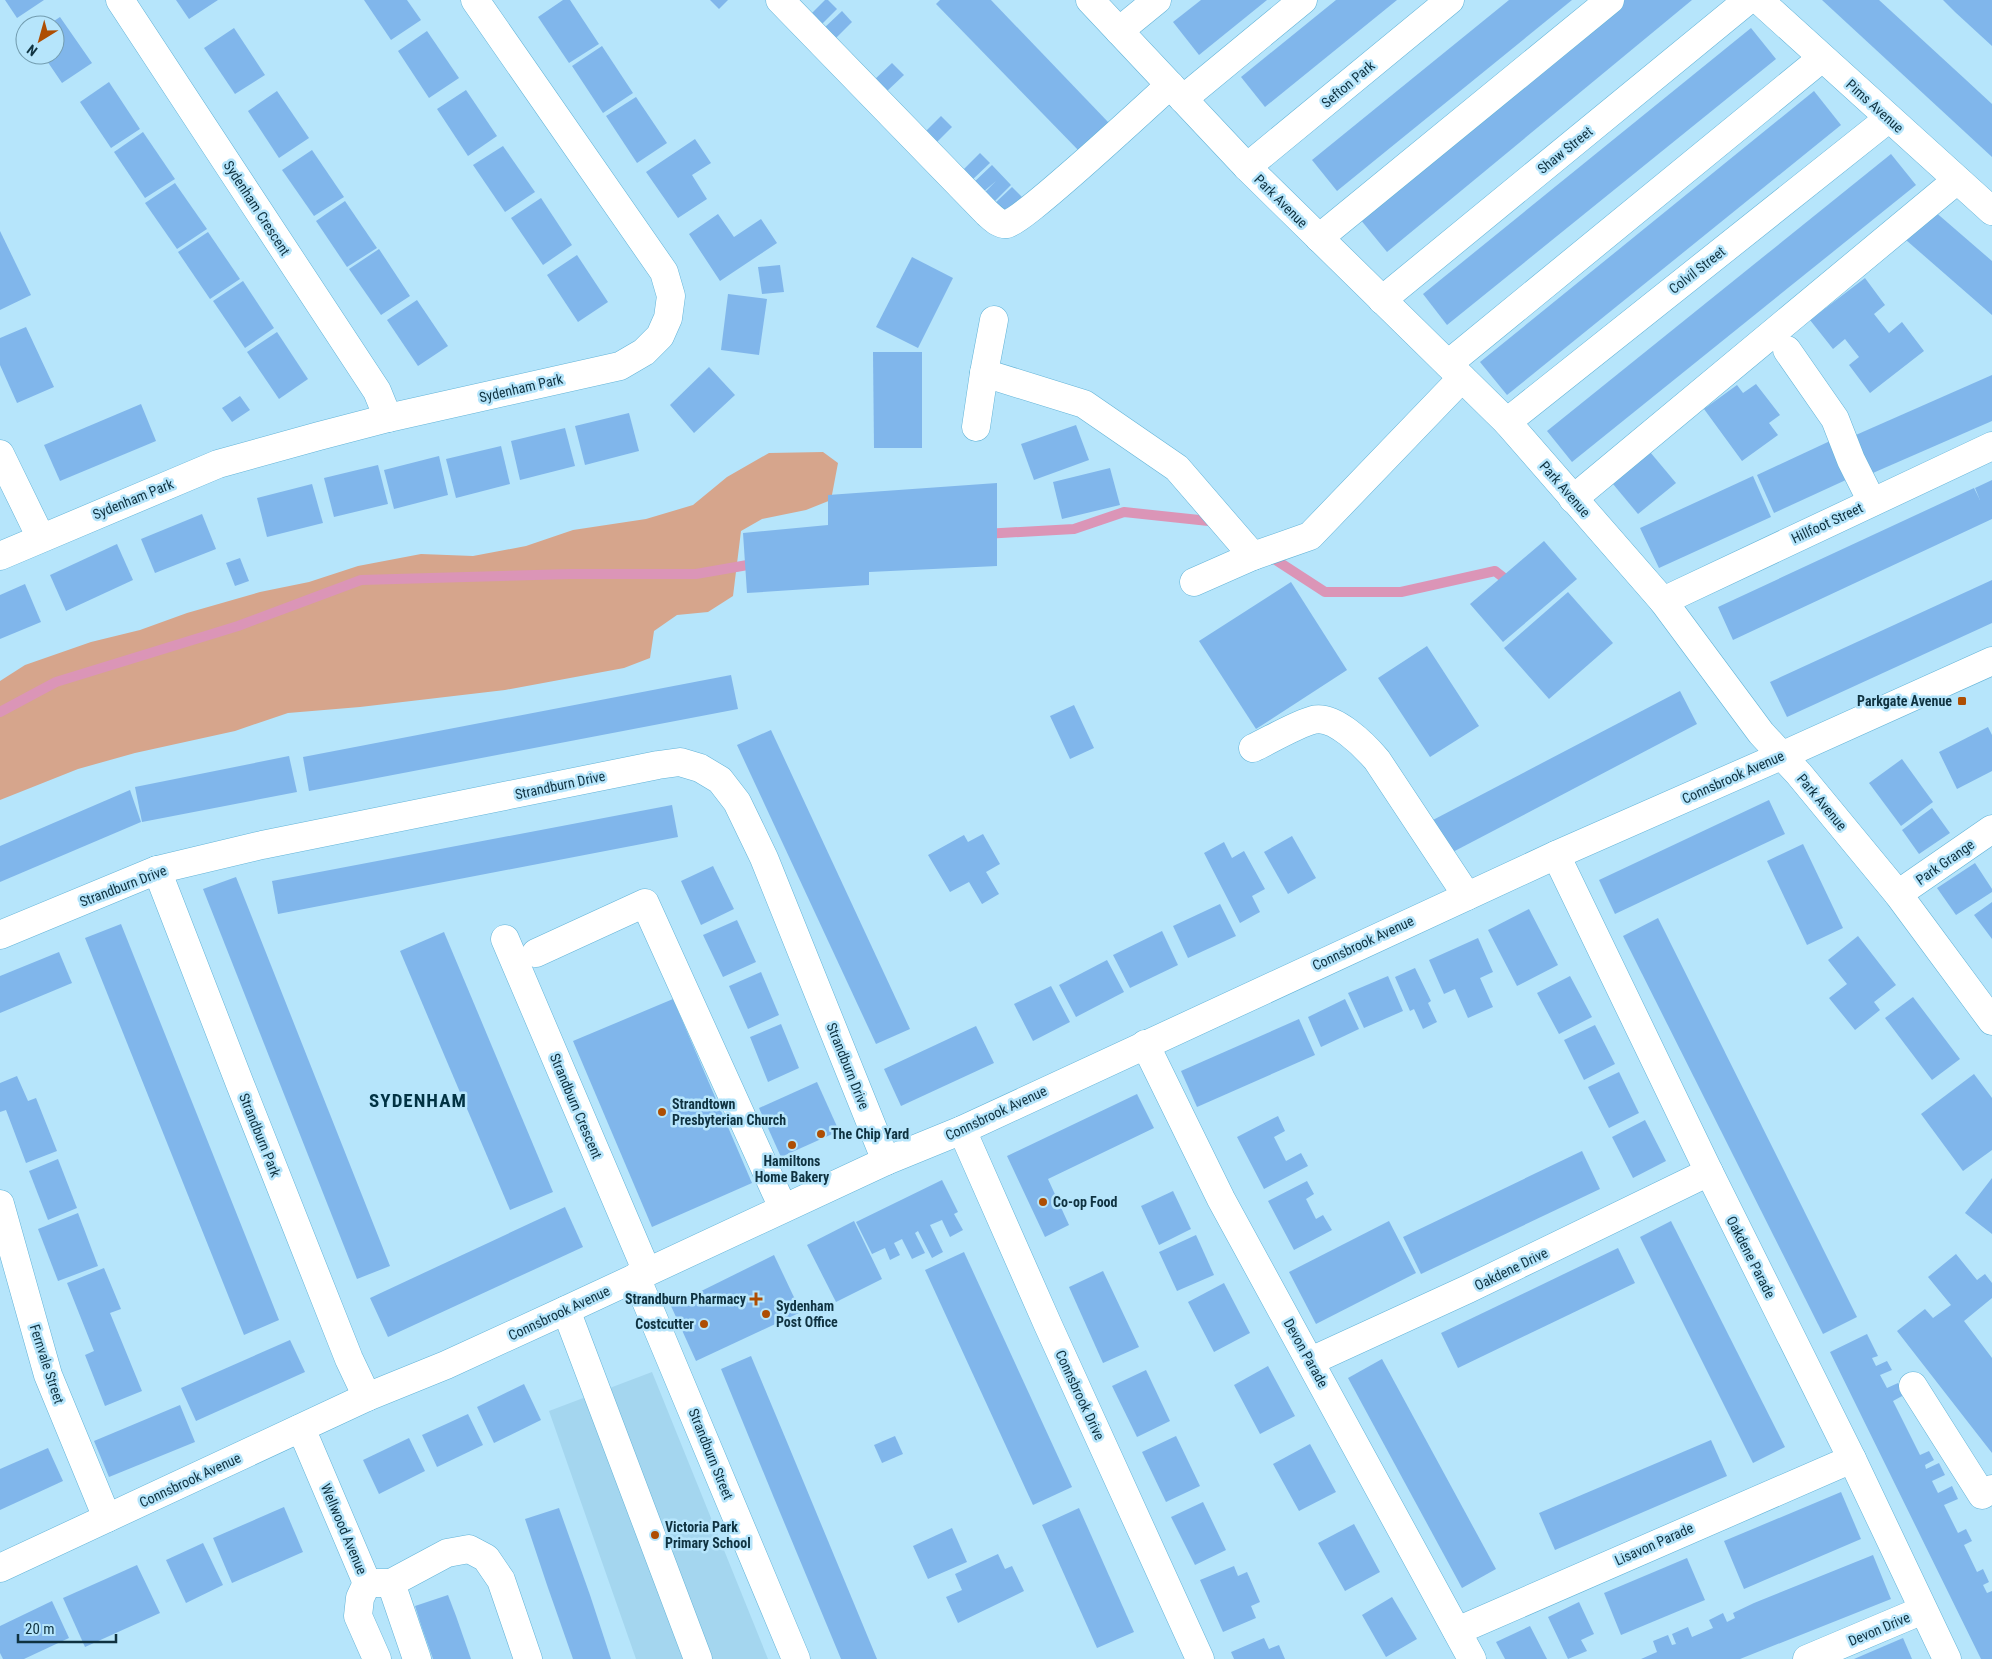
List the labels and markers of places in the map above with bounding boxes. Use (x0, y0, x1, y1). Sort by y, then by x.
place label: Parkgate Avenue (1857, 693, 1952, 709)
marker: Parkgate Avenue (1956, 695, 1968, 707)
place label: Strandtown Presbyterian Church (672, 1096, 786, 1128)
marker: Strandtown Presbyterian Church (656, 1106, 668, 1118)
place label: The Chip Yard (831, 1126, 909, 1142)
marker: The Chip Yard (815, 1128, 827, 1140)
marker: Hamiltons Home Bakery (786, 1139, 798, 1151)
place label: Hamiltons Home Bakery (755, 1153, 830, 1185)
place label: Co-op Food (1053, 1194, 1118, 1210)
marker: Co-op Food (1037, 1196, 1049, 1208)
place label: Strandburn Pharmacy (625, 1291, 747, 1307)
marker: Strandburn Pharmacy (750, 1293, 762, 1305)
place label: Sydenham Post Office (776, 1298, 838, 1330)
marker: Sydenham Post Office (760, 1308, 772, 1320)
place label: Costcutter (635, 1316, 694, 1332)
marker: Costcutter (698, 1318, 710, 1330)
place label: Victoria Park Primary School (665, 1519, 751, 1551)
marker: Victoria Park Primary School (649, 1529, 661, 1541)

